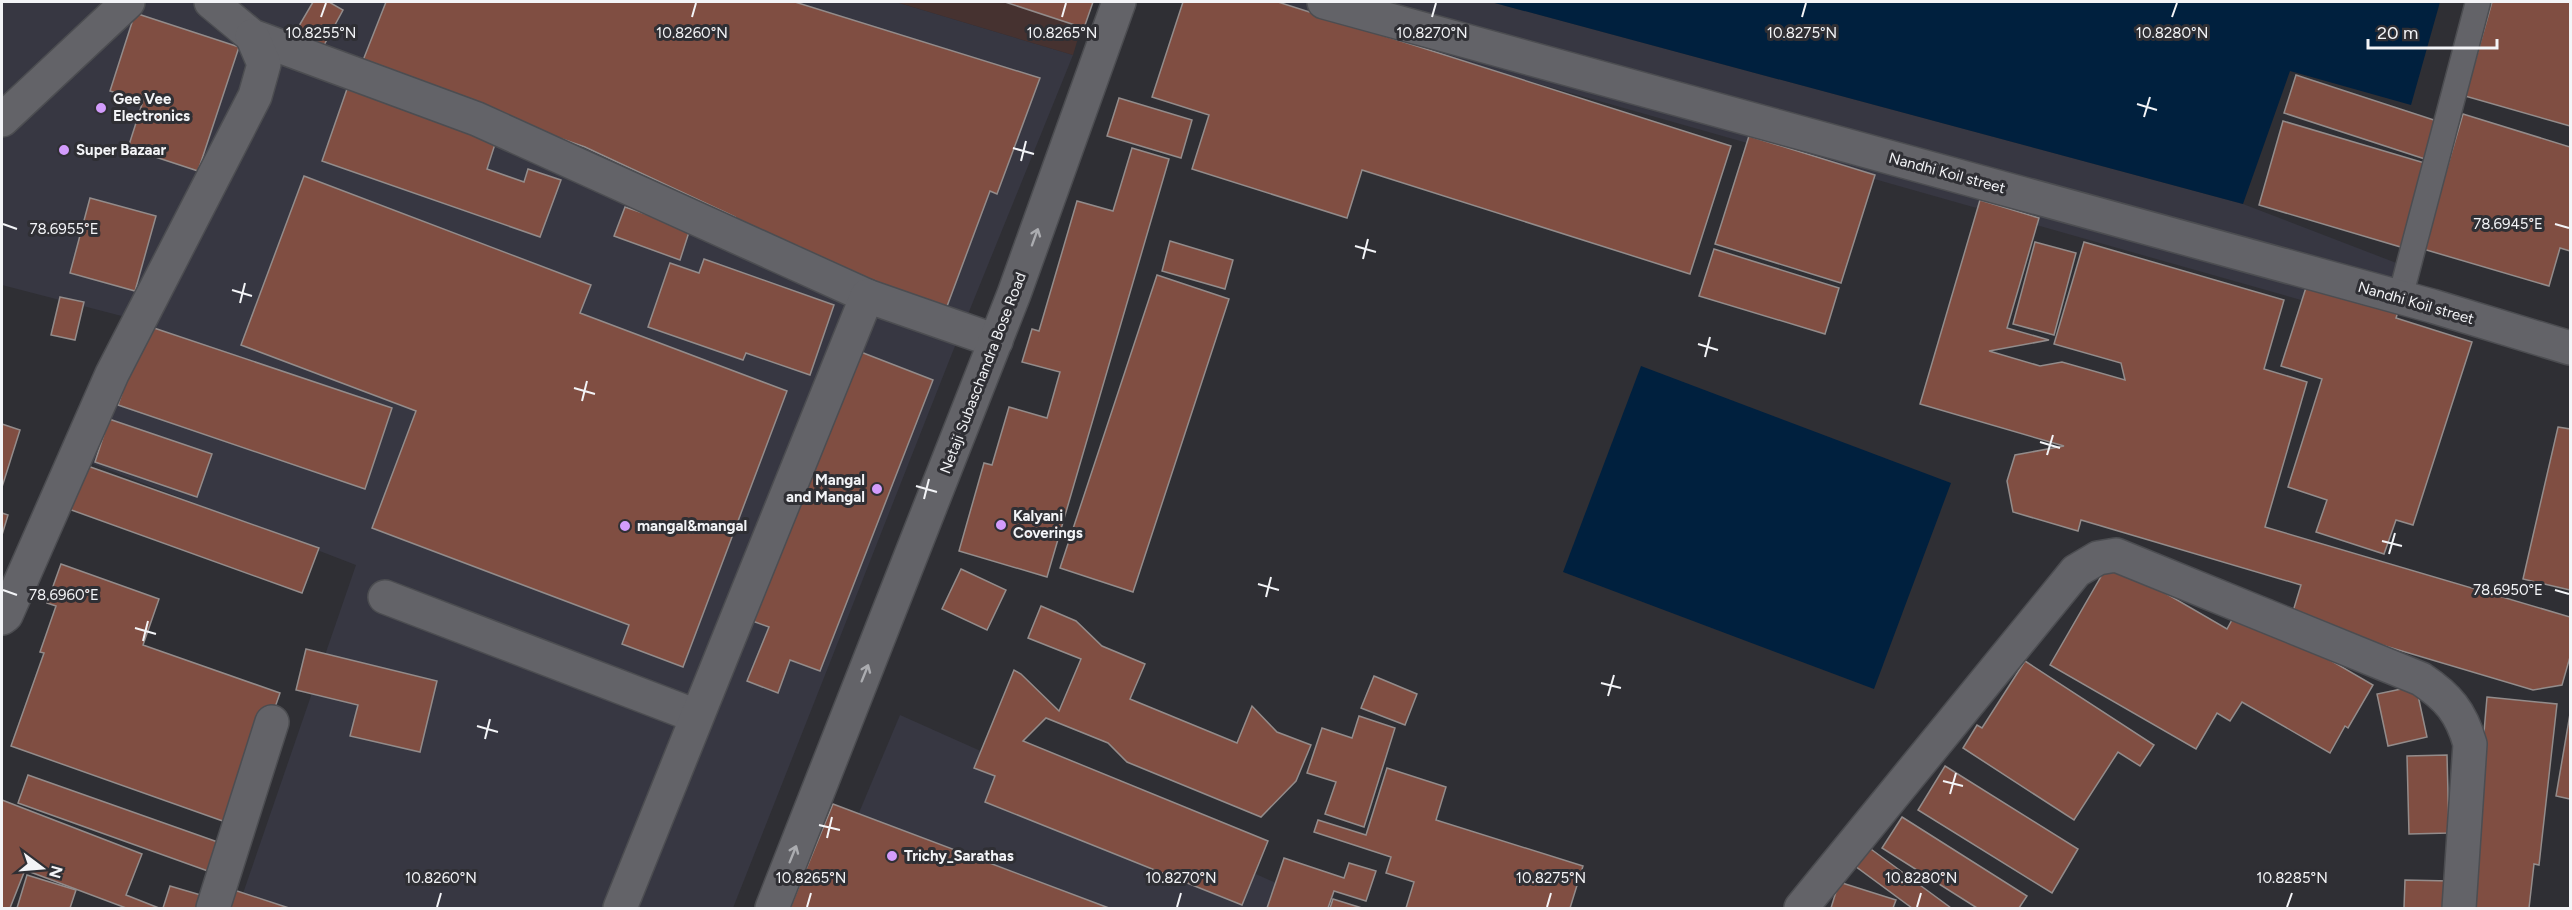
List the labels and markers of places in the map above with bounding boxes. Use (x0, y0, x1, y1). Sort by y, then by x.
place label: Gee Vee Electronics (113, 90, 190, 125)
marker: Gee Vee Electronics (94, 101, 108, 115)
place label: Super Bazaar (76, 141, 167, 159)
marker: Super Bazaar (57, 143, 71, 157)
place label: Mangal and Mangal (786, 471, 865, 506)
marker: Mangal and Mangal (870, 482, 884, 496)
place label: Kalyani Coverings (1013, 507, 1083, 542)
place label: mangal&mangal (637, 517, 747, 535)
marker: Kalyani Coverings (994, 518, 1008, 532)
marker: mangal&mangal (618, 519, 632, 533)
place label: Trichy_Sarathas (904, 847, 1014, 865)
marker: Trichy_Sarathas (885, 849, 899, 863)

